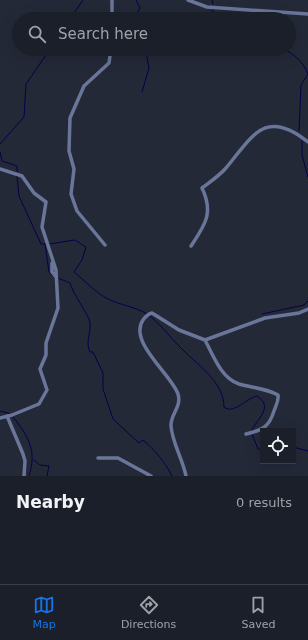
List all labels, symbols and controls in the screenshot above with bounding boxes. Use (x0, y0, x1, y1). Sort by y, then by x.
search box (12, 12, 296, 56)
icon: search (26, 23, 48, 45)
text: Search here (58, 25, 148, 43)
map controls (260, 428, 296, 464)
button: locate (260, 428, 296, 464)
text: Nearby (16, 492, 85, 512)
text: 0 results (236, 495, 292, 510)
tab: Map (33, 594, 56, 631)
tab: Directions (121, 594, 176, 631)
tab: Saved (241, 594, 275, 631)

